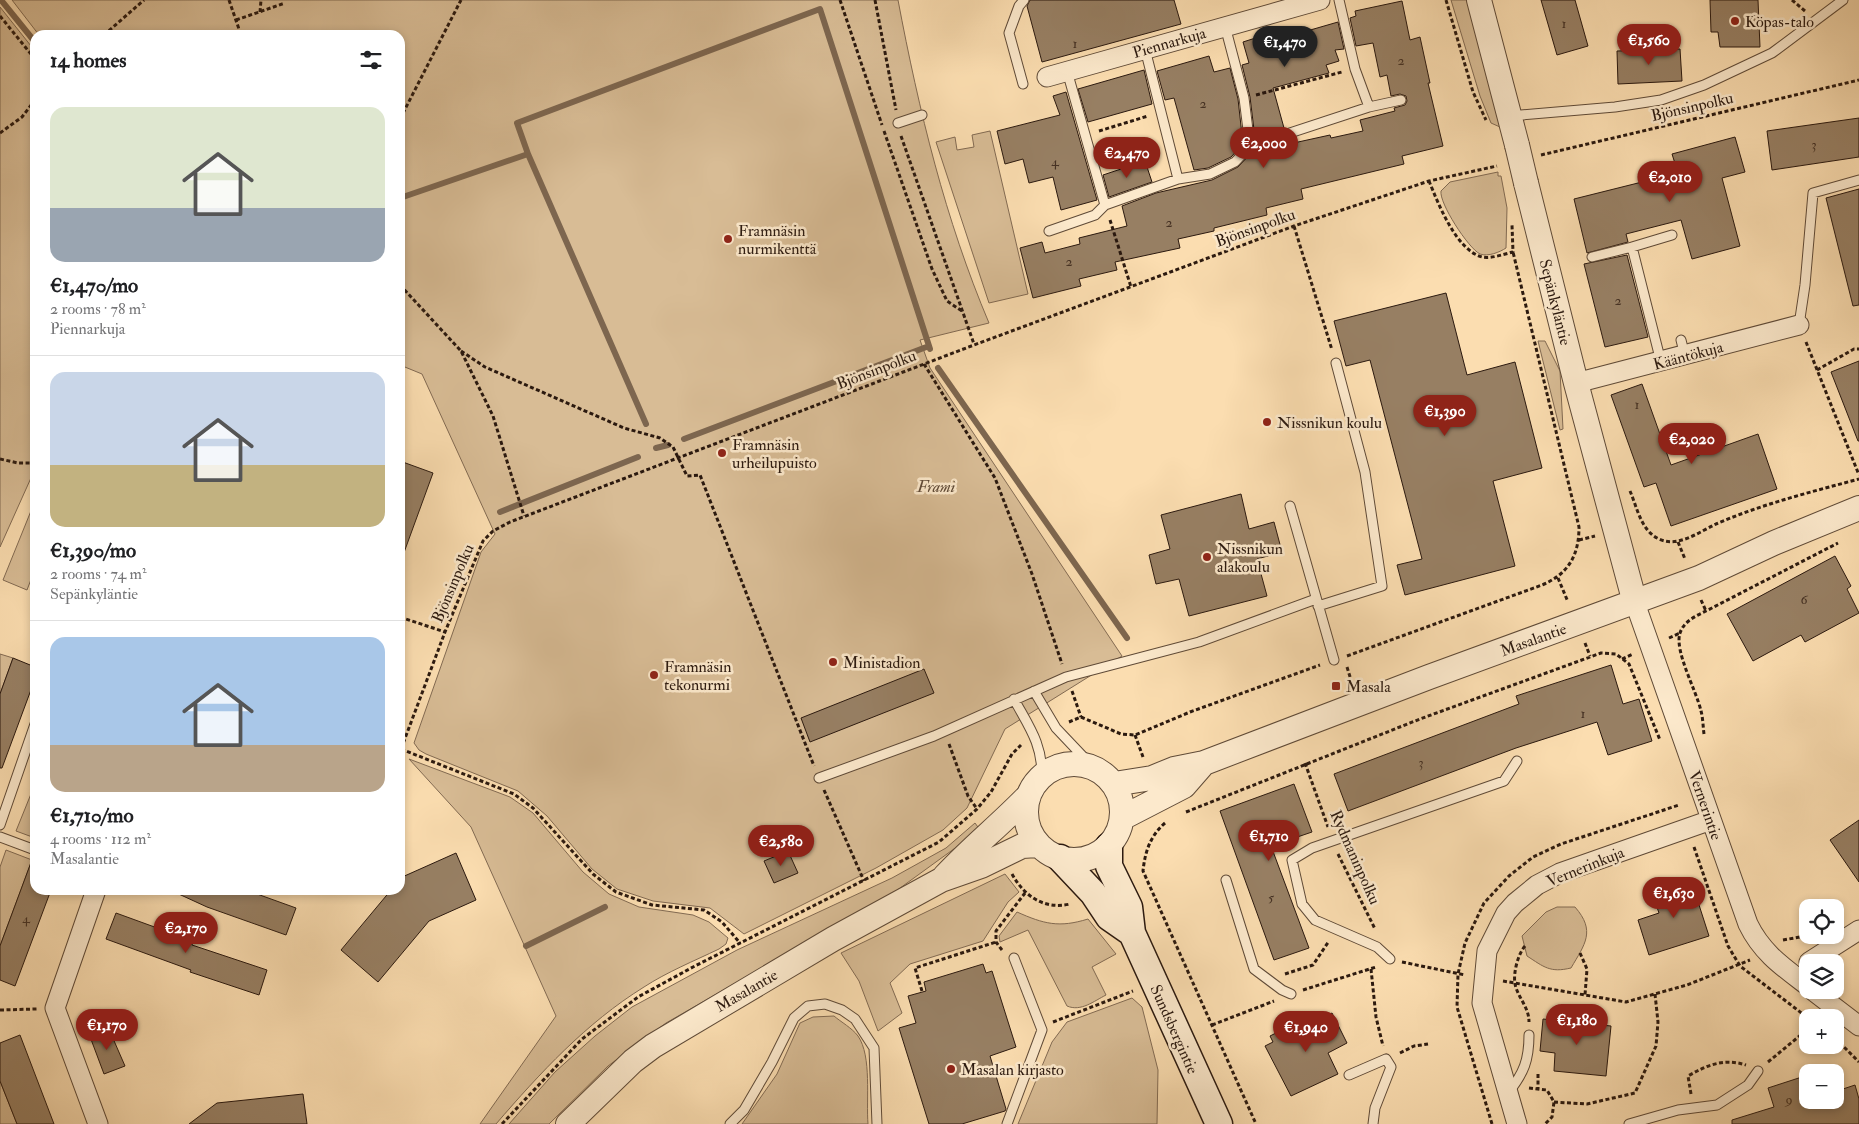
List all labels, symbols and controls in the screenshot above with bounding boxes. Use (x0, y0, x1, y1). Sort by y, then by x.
place label: Köpas-talo (1745, 12, 1814, 33)
house number: 1 (1562, 15, 1567, 32)
marker: Köpas-talo (1729, 15, 1741, 27)
street label: Piennarkuja (1130, 23, 1209, 63)
pin: €1,560 (1608, 23, 1690, 66)
pin: €1,470 (1244, 26, 1326, 68)
text: €1,560 (1628, 30, 1670, 50)
text: €1,470 (1264, 32, 1307, 52)
house number: 1 (1073, 35, 1078, 52)
icon: filters (357, 46, 385, 74)
text: 14 homes (50, 47, 127, 74)
house number: 2 (1397, 52, 1405, 69)
street label: Bjönsinpolku (1649, 88, 1735, 127)
house number: 2 (1199, 95, 1207, 112)
pin: €2,000 (1223, 126, 1305, 169)
text: €2,000 (1241, 133, 1287, 153)
pin: €2,470 (1086, 136, 1168, 179)
house number: 3 (1811, 136, 1817, 153)
icon: home (173, 139, 263, 229)
text: €2,470 (1104, 143, 1150, 163)
house number: 4 (1051, 153, 1060, 170)
pin: €2,010 (1629, 160, 1711, 203)
text: €2,010 (1648, 167, 1692, 187)
street label: Bjönsinpolku (1213, 204, 1298, 253)
house number: 2 (1165, 214, 1173, 231)
place label: Framnäsin nurmikenttä (738, 221, 817, 259)
marker: Framnäsin nurmikenttä (722, 233, 734, 245)
house number: 2 (1065, 253, 1073, 270)
street label: Sepänkyläntie (1534, 257, 1575, 348)
text: €1,470/mo (50, 272, 138, 299)
house number: 2 (1614, 292, 1622, 309)
text: 2 rooms · 78 m² (50, 299, 146, 319)
text: Piennarkuja (50, 319, 125, 339)
street label: Kääntökuja (1651, 337, 1726, 375)
street label: Bjönsinpolku (834, 346, 919, 395)
pin: €1,390 (1404, 394, 1486, 437)
house number: 1 (1635, 396, 1640, 413)
text: €1,390 (1424, 401, 1466, 421)
icon: home (173, 405, 263, 495)
place label: Nissnikun koulu (1277, 413, 1382, 433)
marker: Nissnikun koulu (1261, 416, 1273, 428)
pin: €2,020 (1651, 422, 1733, 465)
text: €2,020 (1669, 429, 1715, 449)
place label: Framnäsin urheilupuisto (732, 435, 817, 474)
marker: Framnäsin urheilupuisto (716, 447, 728, 459)
park label: Frami (916, 477, 956, 497)
text: €1,390/mo (50, 537, 136, 564)
place label: Nissnikun alakoulu (1217, 539, 1283, 577)
street label: Bjönsinpolku (427, 541, 479, 626)
marker: Nissnikun alakoulu (1201, 551, 1213, 563)
text: 2 rooms · 74 m² (50, 564, 146, 584)
text: Sepänkyläntie (50, 584, 138, 604)
house number: 6 (1800, 591, 1808, 608)
street label: Masalantie (1498, 619, 1569, 661)
place label: Ministadion (843, 653, 921, 673)
marker: Ministadion (827, 656, 839, 668)
place label: Framnäsin tekonurmi (664, 657, 731, 695)
marker: Framnäsin tekonurmi (648, 669, 660, 681)
icon: home (173, 670, 263, 760)
place label: Masala (1346, 677, 1391, 697)
marker: Masala (1330, 680, 1342, 692)
house number: 1 (1581, 705, 1586, 722)
house number: 3 (1418, 754, 1424, 771)
street label: Vernerintie (1684, 768, 1726, 843)
text: €1,710/mo (50, 802, 134, 829)
street label: Rydmaninpolku (1324, 807, 1385, 908)
pin: €1,710 (1228, 820, 1310, 862)
pin: €2,580 (740, 824, 822, 867)
text: €1,710 (1249, 826, 1289, 846)
text: 4 rooms · 112 m² (50, 829, 151, 849)
text: €2,580 (759, 831, 803, 851)
street label: Vernerinkuja (1544, 842, 1628, 892)
text: Masalantie (50, 849, 119, 869)
pin: €1,630 (1633, 876, 1715, 919)
text: €1,630 (1653, 883, 1695, 903)
house number: 5 (1268, 889, 1275, 906)
map controls (1799, 899, 1844, 1109)
button: locate (1799, 899, 1844, 944)
house number: 4 (22, 910, 31, 927)
pin: €2,170 (145, 912, 227, 954)
text: €2,170 (165, 918, 207, 938)
button: layers (1799, 954, 1844, 999)
street label: Masalantie (712, 965, 782, 1017)
street label: Sundsbergintie (1146, 982, 1203, 1077)
pin: €1,180 (1536, 1004, 1618, 1046)
pin: €1,170 (66, 1008, 148, 1051)
button: + (1799, 1009, 1844, 1054)
pin: €1,940 (1265, 1010, 1347, 1053)
text: €1,180 (1557, 1010, 1597, 1030)
text: €1,170 (87, 1015, 127, 1035)
text: €1,940 (1284, 1017, 1328, 1037)
place label: Masalan kirjasto (961, 1060, 1064, 1080)
marker: Masalan kirjasto (945, 1063, 957, 1075)
button: − (1799, 1064, 1844, 1109)
house number: 9 (1784, 1091, 1793, 1108)

